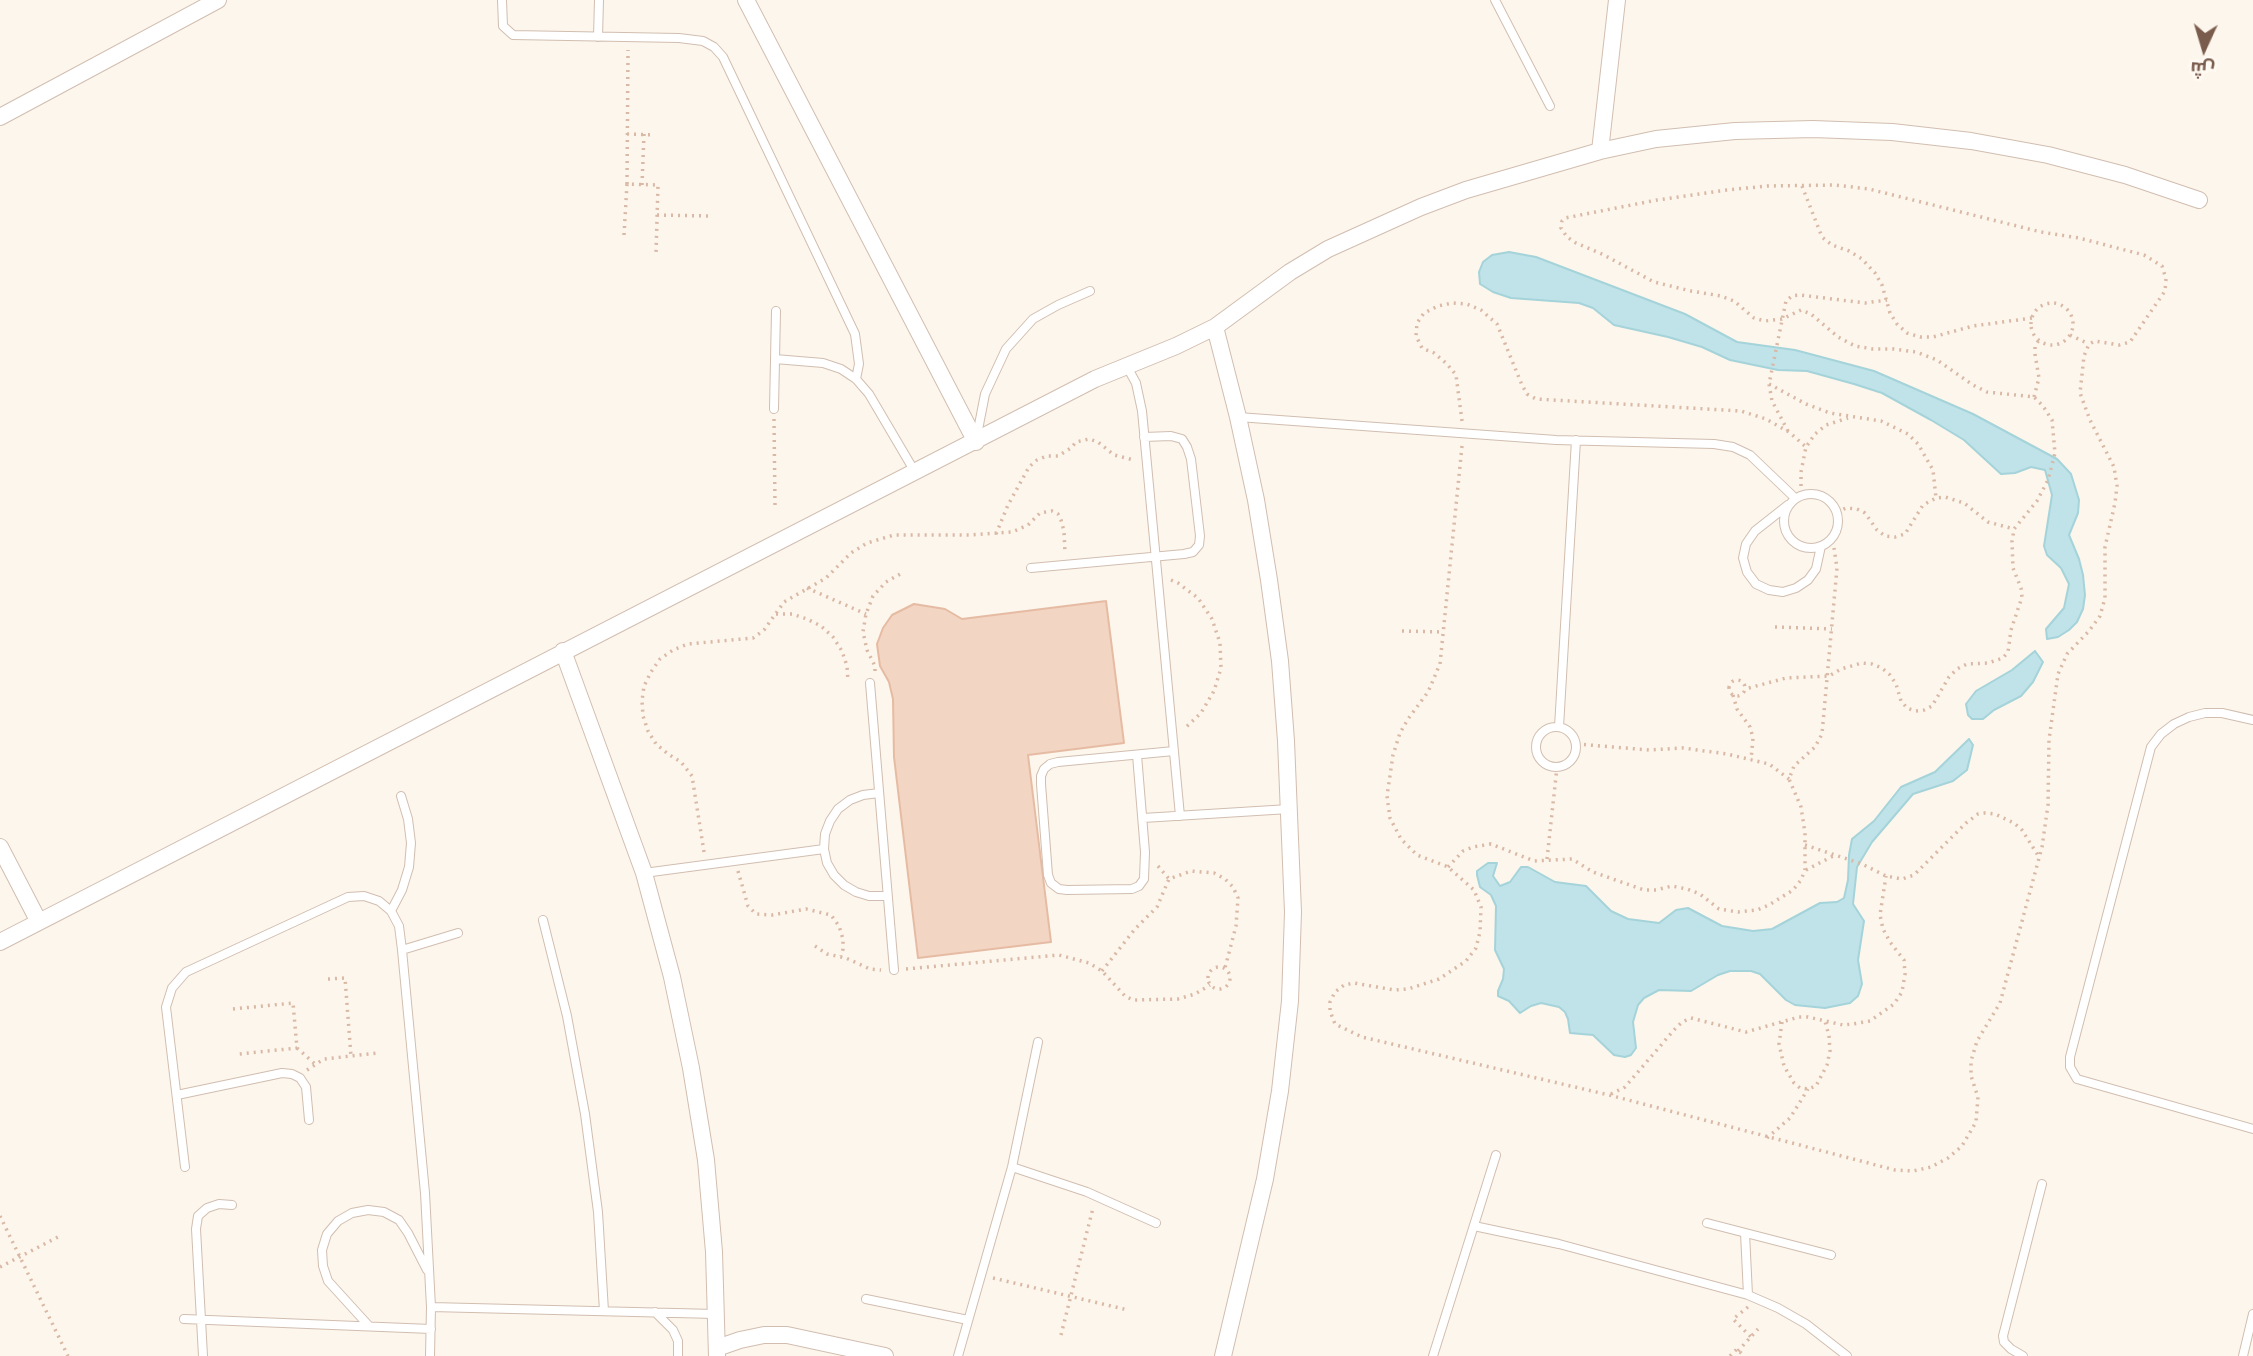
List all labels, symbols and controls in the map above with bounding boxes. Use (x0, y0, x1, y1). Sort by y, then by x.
north arrow (2169, 14, 2239, 84)
text: ش (2190, 58, 2215, 83)

